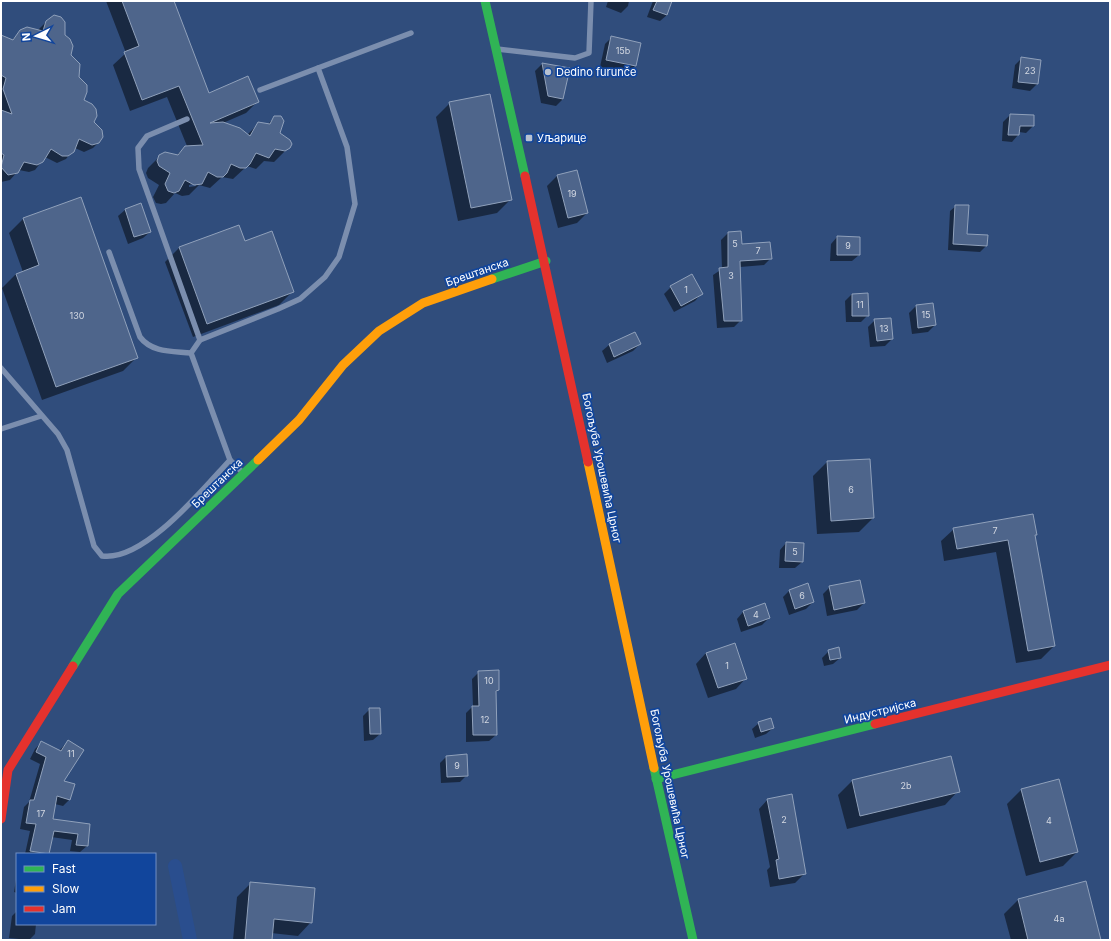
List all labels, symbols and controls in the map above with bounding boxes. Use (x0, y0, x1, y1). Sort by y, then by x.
north arrow (16, 16, 56, 56)
text: N (19, 32, 33, 42)
house number: 15b (616, 45, 631, 56)
place label: Dedino furunče (556, 65, 636, 79)
house number: 23 (1024, 65, 1036, 76)
marker: Dedino furunče (543, 67, 553, 77)
place label: Уљарице (537, 131, 586, 145)
marker: Уљарице (524, 133, 534, 143)
house number: 19 (567, 188, 577, 199)
house number: 5 (732, 238, 738, 249)
house number: 9 (845, 240, 851, 251)
house number: 7 (755, 245, 761, 256)
street label: Брештанска (444, 255, 510, 289)
house number: 3 (728, 270, 734, 281)
house number: 1 (684, 284, 688, 295)
house number: 11 (856, 299, 864, 310)
house number: 15 (921, 309, 931, 320)
house number: 130 (70, 310, 85, 321)
house number: 13 (879, 323, 889, 334)
street label: Богољуба Урошевића Црног (579, 392, 625, 545)
street label: Брештанска (189, 455, 245, 511)
house number: 6 (848, 484, 854, 495)
house number: 7 (992, 525, 998, 536)
house number: 5 (792, 546, 798, 557)
house number: 6 (799, 590, 805, 601)
house number: 4 (753, 609, 759, 620)
house number: 1 (725, 660, 729, 671)
house number: 10 (484, 675, 494, 686)
street label: Индустријска (843, 695, 917, 727)
street label: Богољуба Урошевића Црног (647, 708, 693, 861)
house number: 12 (480, 714, 490, 725)
house number: 11 (67, 748, 75, 759)
house number: 9 (454, 760, 460, 771)
house number: 2b (901, 780, 912, 791)
house number: 17 (37, 808, 45, 819)
house number: 2 (781, 814, 787, 825)
house number: 4 (1046, 815, 1052, 826)
legend (16, 853, 156, 925)
text: Fast (52, 861, 76, 876)
text: Slow (52, 881, 80, 896)
text: Jam (52, 901, 76, 916)
house number: 4a (1054, 913, 1064, 924)

